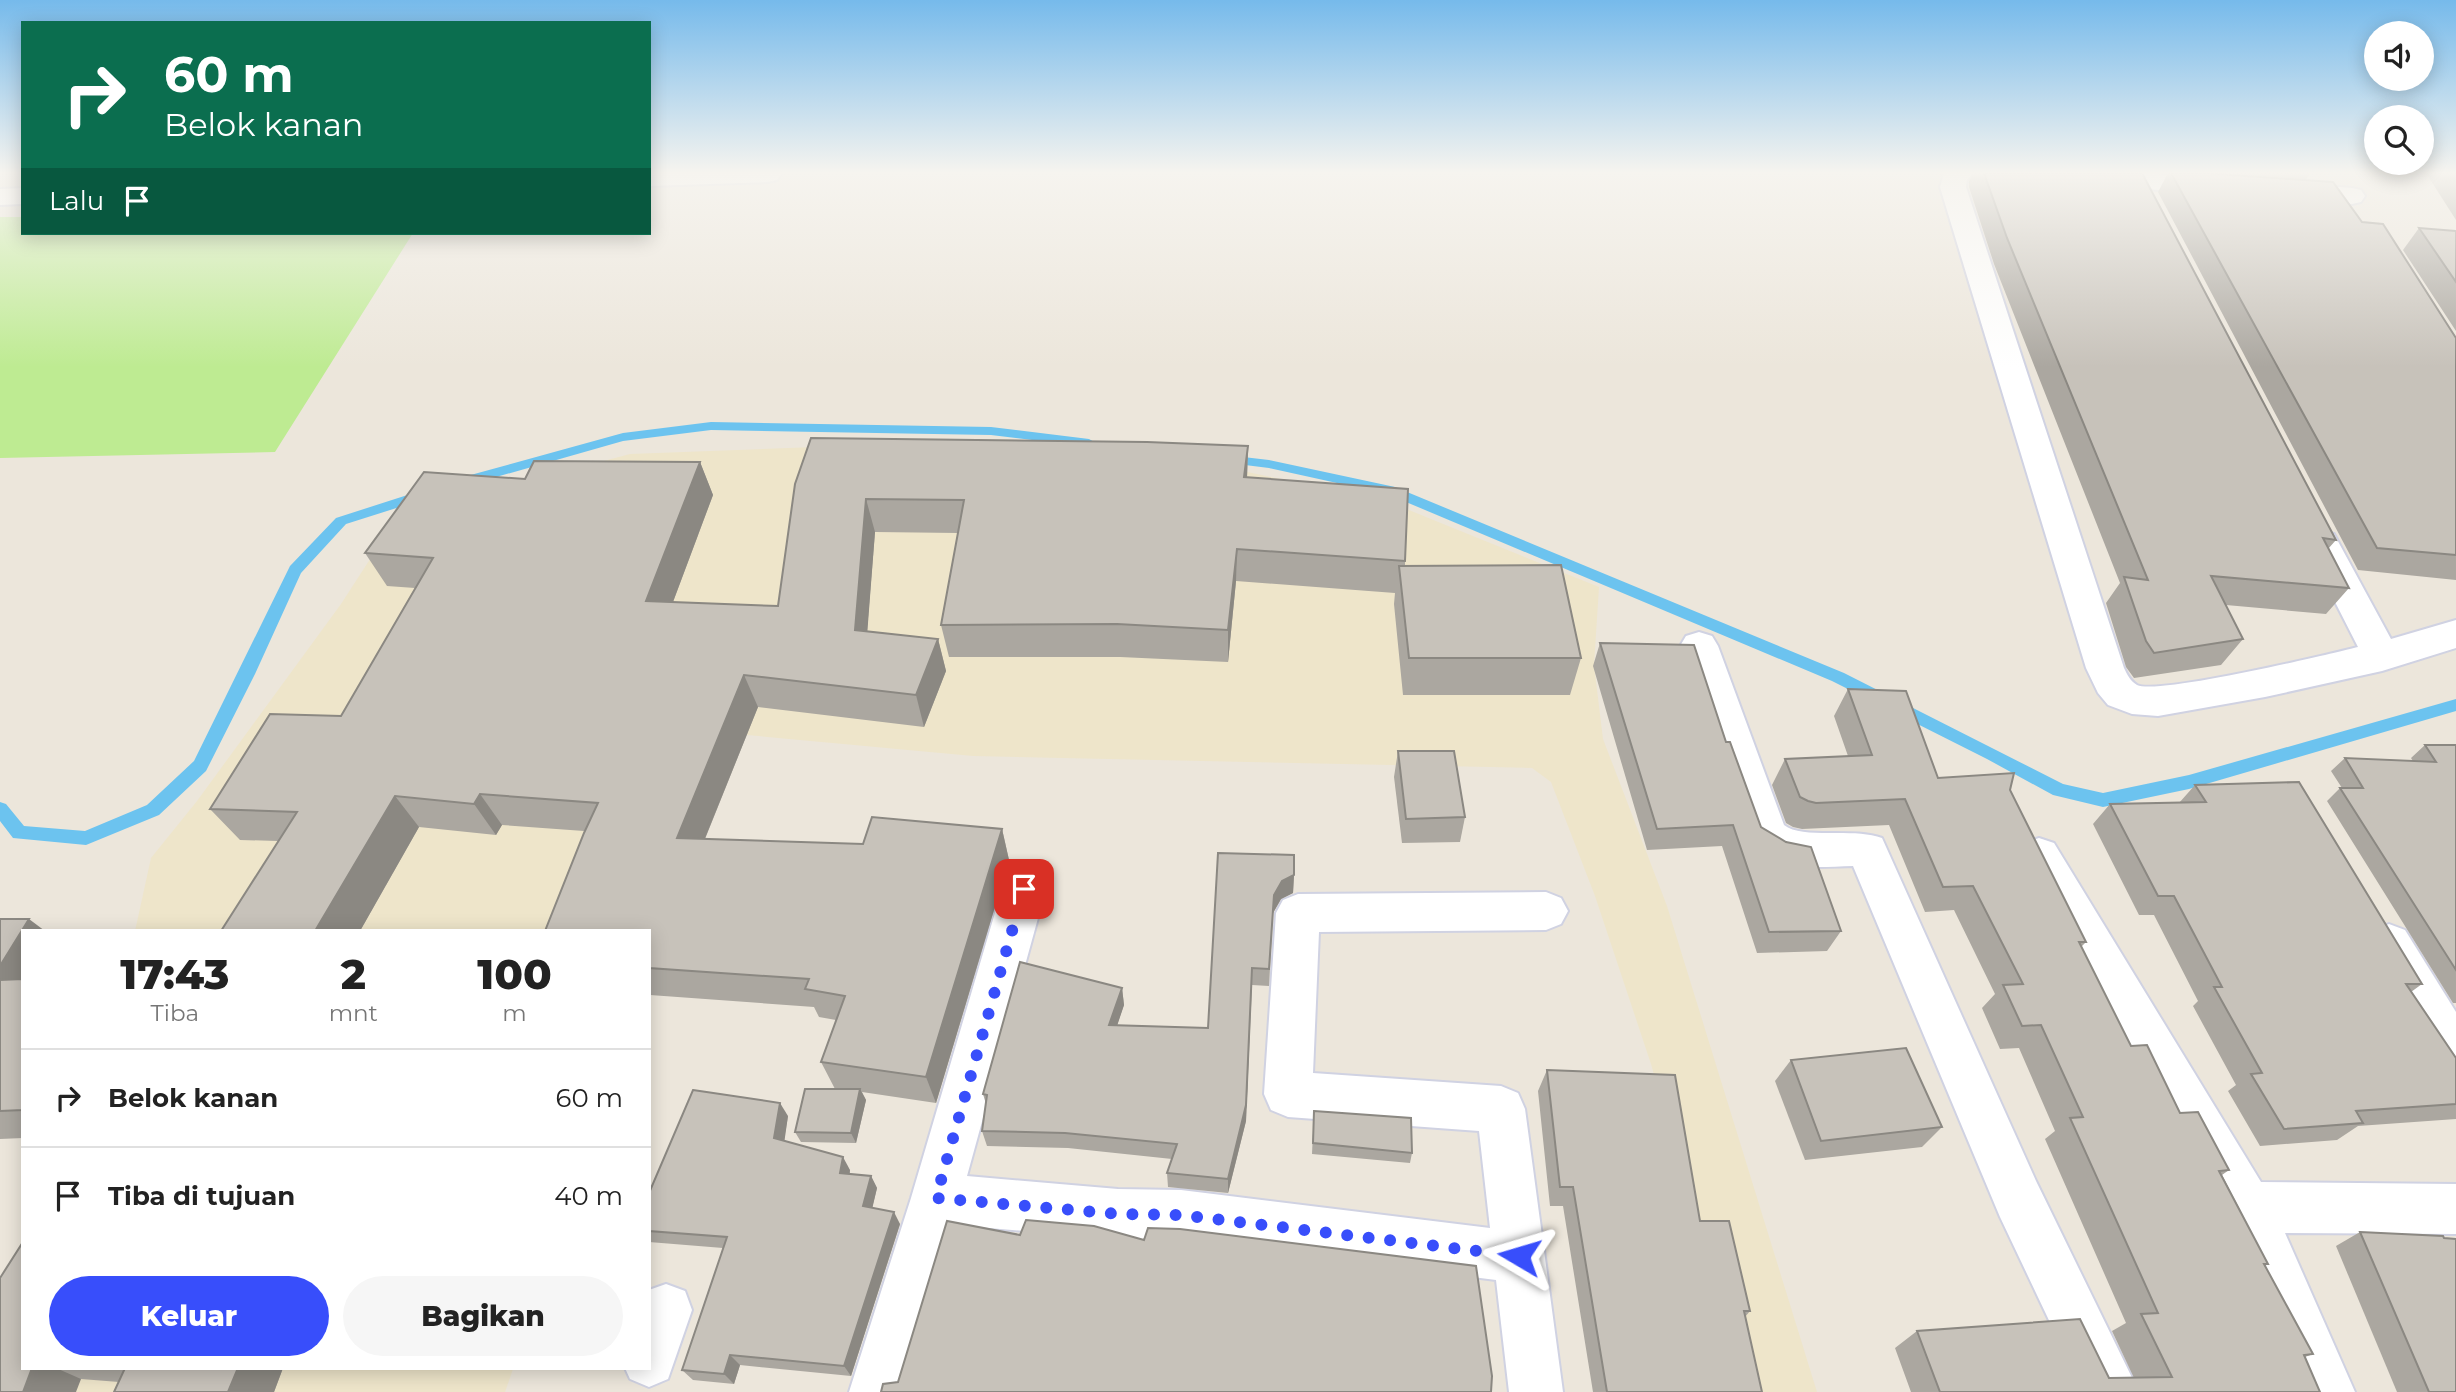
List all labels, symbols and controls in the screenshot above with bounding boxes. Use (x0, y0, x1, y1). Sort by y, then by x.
map controls (2364, 21, 2434, 175)
button: sound (2364, 21, 2434, 91)
text: 60 m (164, 45, 294, 104)
icon: right (49, 49, 140, 140)
text: Belok kanan (164, 105, 364, 144)
button: search (2364, 105, 2434, 175)
icon: arrive (118, 182, 156, 220)
text: Lalu (49, 185, 104, 217)
pin (994, 859, 1054, 919)
icon: arrive (1005, 870, 1043, 908)
text: 17:43 (120, 948, 229, 1000)
text: 2 (341, 948, 366, 1000)
text: 100 (477, 948, 552, 1000)
text: Tiba (151, 999, 199, 1027)
text: mnt (329, 999, 378, 1027)
text: m (502, 999, 527, 1027)
icon: right (49, 1079, 87, 1117)
text: Belok kanan (108, 1082, 278, 1114)
text: 60 m (556, 1082, 623, 1114)
icon: arrive (49, 1177, 87, 1215)
text: Tiba di tujuan (108, 1180, 295, 1212)
text: 40 m (554, 1180, 623, 1212)
position arrow (1482, 1219, 1556, 1293)
button: Keluar (49, 1276, 329, 1356)
button: Bagikan (343, 1276, 623, 1356)

